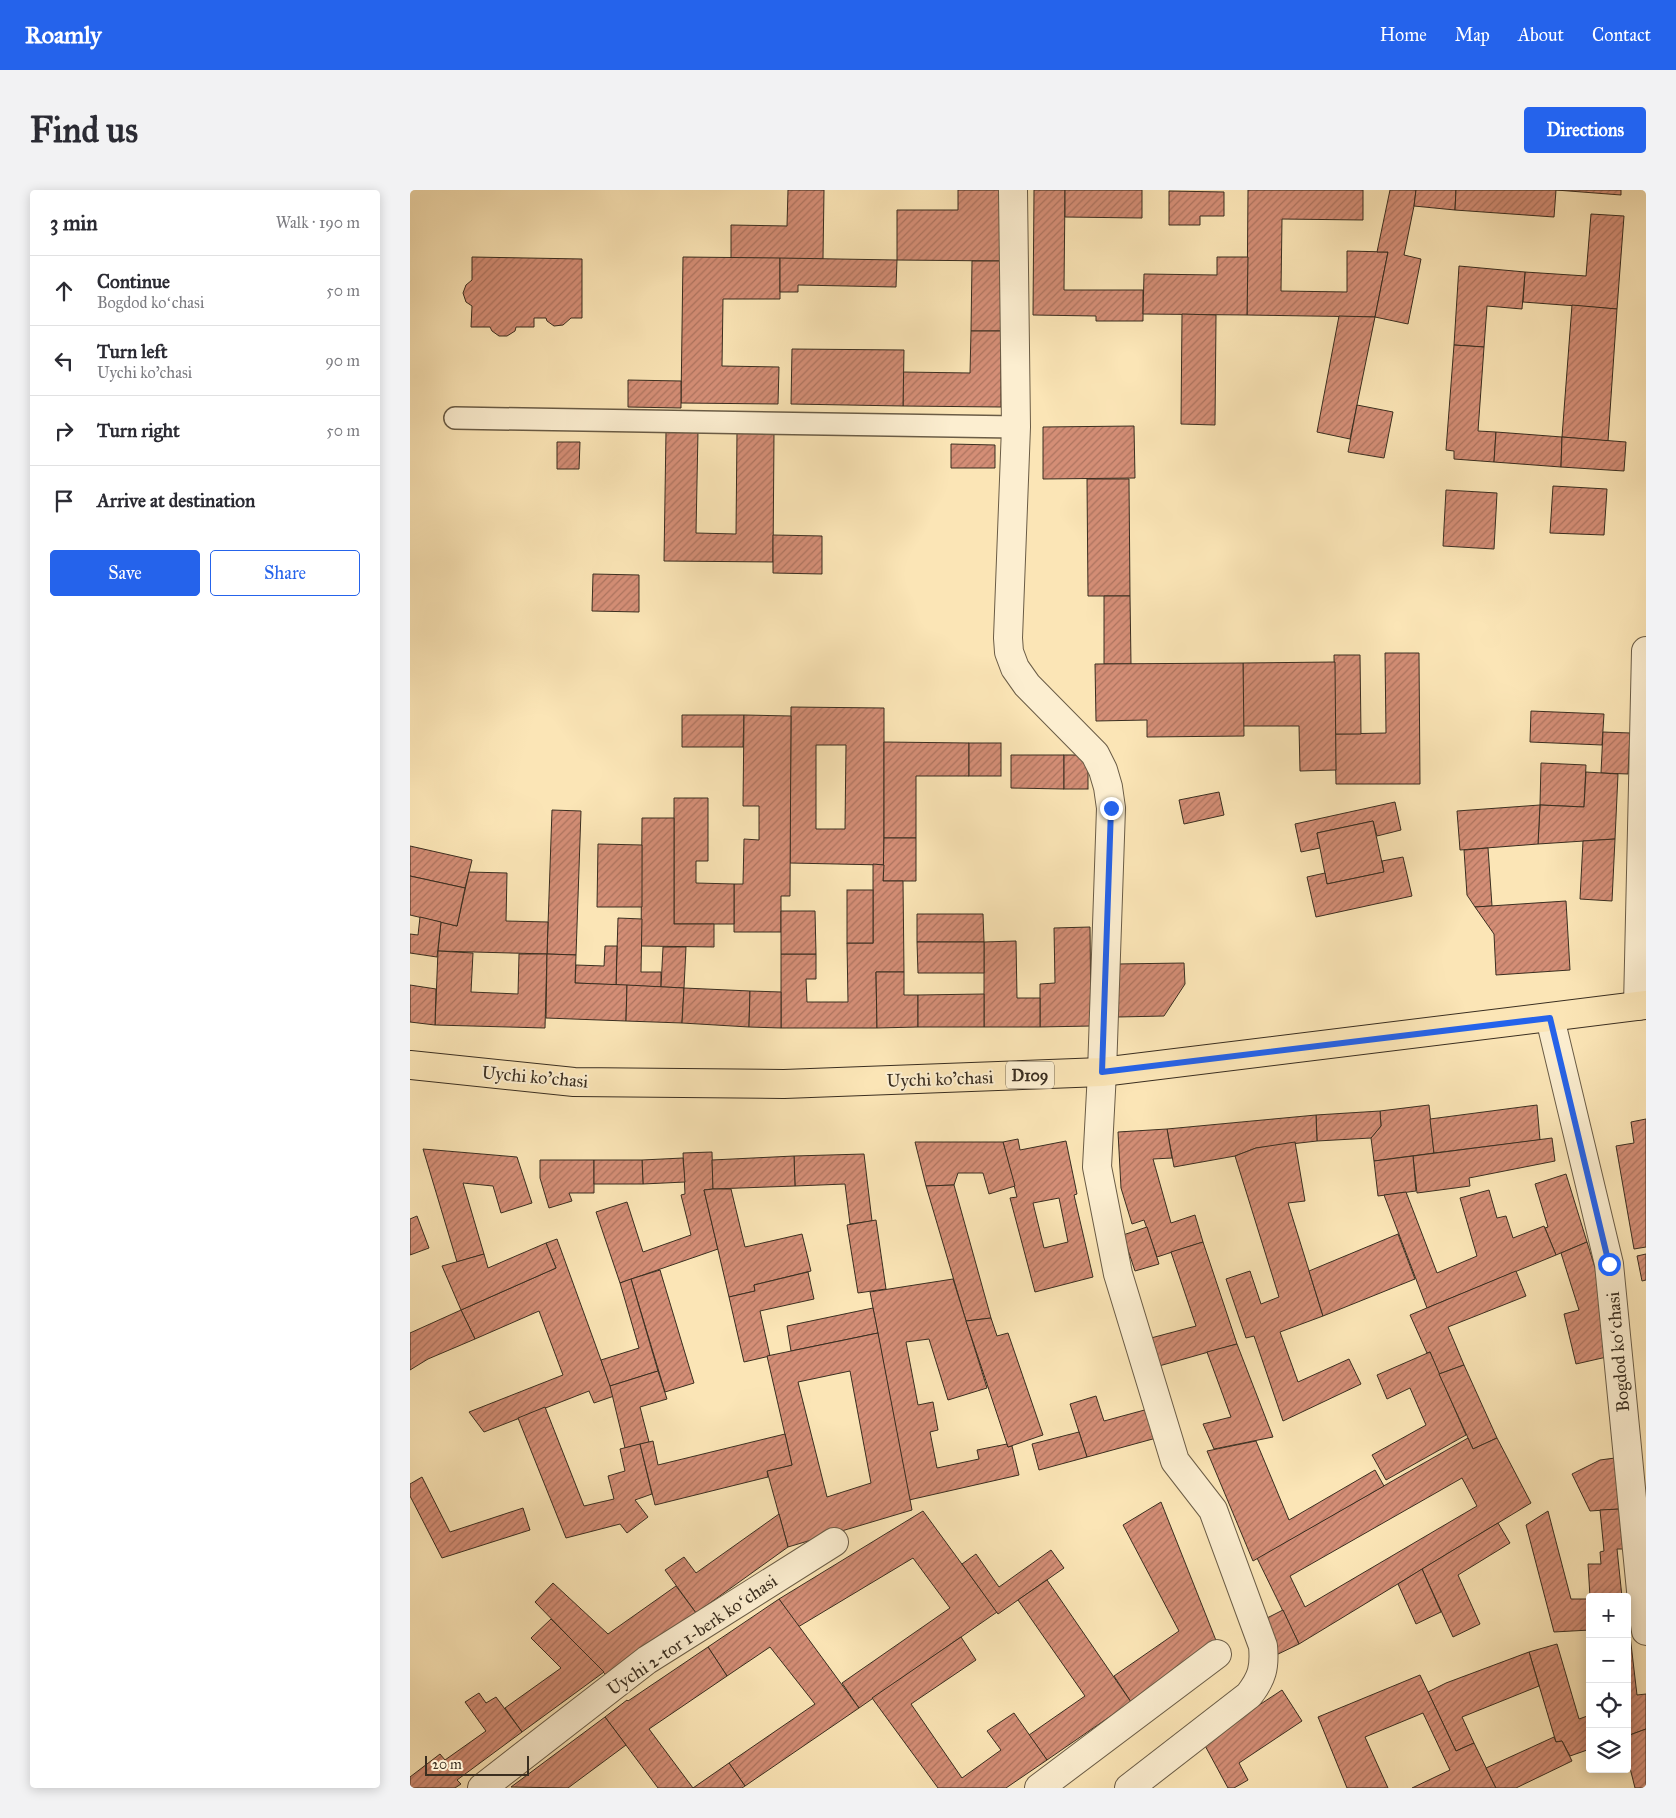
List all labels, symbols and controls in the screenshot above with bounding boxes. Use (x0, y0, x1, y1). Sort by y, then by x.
text: Roamly (25, 20, 102, 50)
text: Home (1380, 24, 1427, 46)
text: Map (1455, 24, 1490, 46)
text: About (1518, 24, 1564, 46)
text: Contact (1592, 24, 1651, 46)
button: Directions (1524, 107, 1646, 153)
text: Find us (30, 109, 138, 152)
text: 3 min (50, 210, 98, 236)
text: Walk · 190 m (276, 213, 360, 232)
text: Continue (97, 270, 170, 293)
icon: ahead (50, 277, 78, 305)
text: 50 m (326, 281, 360, 300)
text: Bogdod koʻchasi (97, 293, 204, 312)
text: Turn left (97, 340, 167, 363)
icon: left (50, 347, 78, 375)
text: 90 m (325, 351, 360, 370)
text: Uychi ko'chasi (97, 363, 192, 382)
icon: right (50, 417, 78, 445)
text: Turn right (97, 419, 180, 442)
text: 50 m (326, 421, 360, 440)
icon: arrive (50, 487, 78, 515)
text: Arrive at destination (97, 489, 255, 512)
button: Save (50, 550, 200, 596)
button: Share (210, 550, 360, 596)
route end (1100, 797, 1123, 820)
street label: Uychi ko'chasi (481, 1061, 589, 1093)
road number: D109 (1006, 1062, 1054, 1088)
street label: Uychi ko'chasi (886, 1066, 994, 1092)
route start (1598, 1253, 1621, 1276)
street label: Bogdod koʻchasi (1602, 1291, 1635, 1413)
street label: Uychi 2-tor 1-berk koʻchasi (603, 1570, 781, 1700)
map controls (1586, 1593, 1631, 1773)
button: + (1586, 1593, 1631, 1638)
button: − (1586, 1638, 1631, 1683)
button: locate (1586, 1683, 1631, 1728)
button: layers (1586, 1728, 1631, 1773)
scale bar (425, 1753, 529, 1776)
text: 20 m (432, 1756, 462, 1773)

